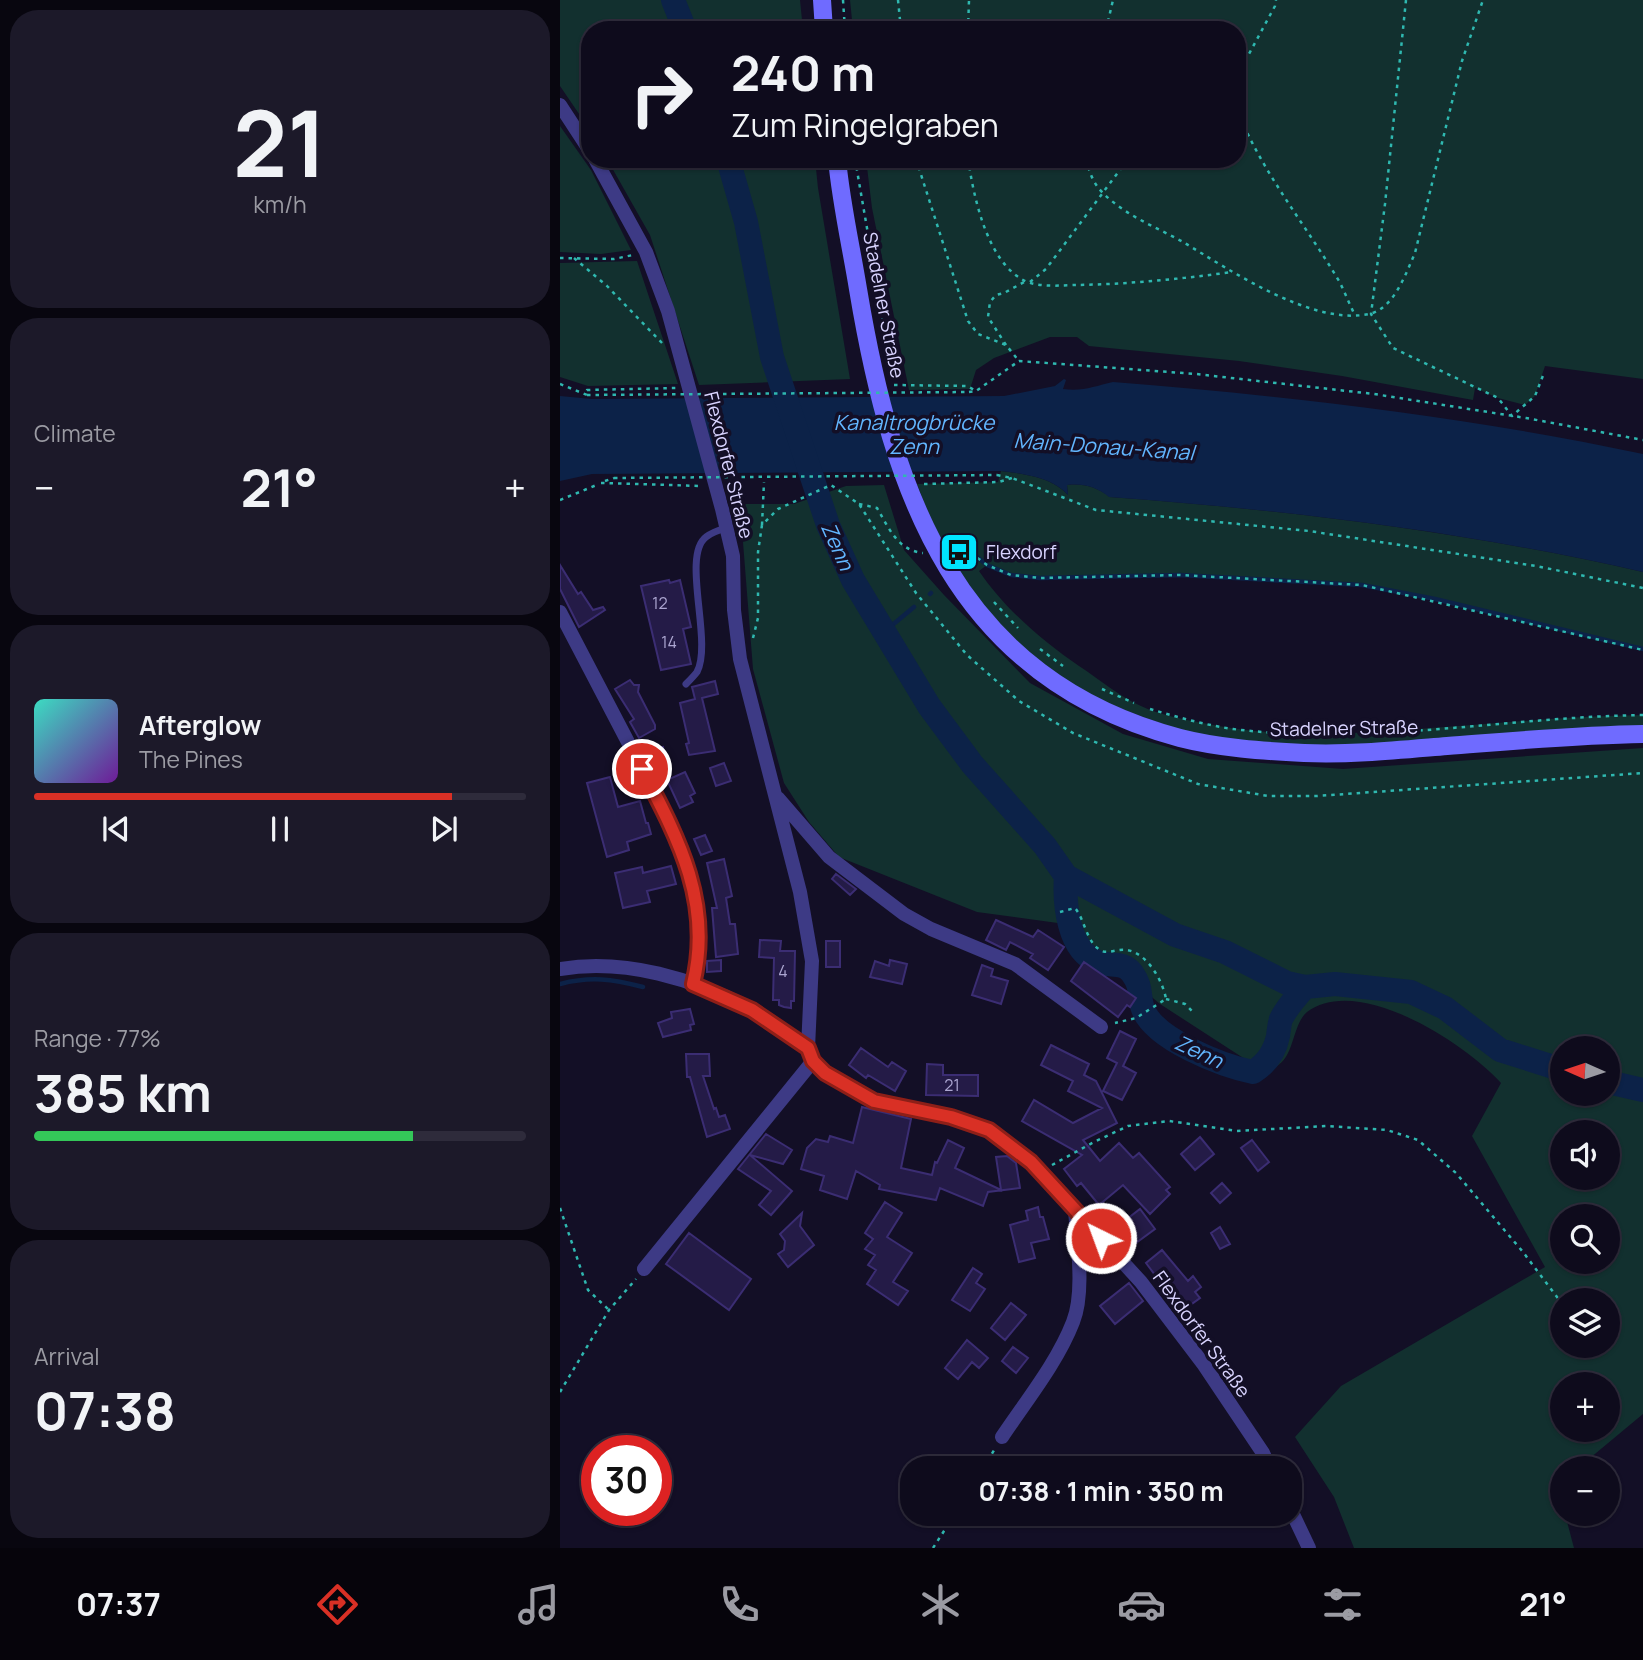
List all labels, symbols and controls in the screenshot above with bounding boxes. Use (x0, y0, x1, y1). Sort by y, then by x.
text: 240 m (731, 39, 875, 106)
icon: right (616, 49, 707, 140)
text: 21 (233, 80, 327, 204)
text: Zum Ringelgraben (731, 103, 999, 147)
text: km/h (253, 188, 307, 220)
street label: Stadelner Straße (857, 230, 911, 380)
street label: Flexdorfer Straße (698, 389, 760, 541)
water label: Kanaltrogbrücke Zenn (834, 408, 996, 460)
text: Climate (34, 417, 116, 449)
water label: Main-Donau-Kanal (1013, 426, 1198, 466)
text: 21° (241, 452, 318, 523)
text: − (34, 461, 55, 513)
text: + (504, 461, 526, 513)
water label: Zenn (815, 518, 862, 576)
bus stop icon: Flexdorf (938, 531, 980, 573)
place label: Flexdorf (986, 539, 1057, 565)
house number: 12 (652, 592, 668, 614)
house number: 14 (661, 631, 677, 653)
text: Afterglow (139, 707, 261, 743)
street label: Stadelner Straße (1270, 714, 1418, 742)
pin (612, 739, 672, 799)
text: The Pines (139, 743, 243, 775)
icon: arrive (623, 750, 661, 788)
icon: previous (97, 810, 135, 848)
icon: pause (261, 810, 299, 848)
icon: next (425, 810, 463, 848)
house number: 4 (778, 960, 788, 982)
text: Range · 77% (34, 1022, 161, 1054)
water label: Zenn (1171, 1028, 1229, 1075)
north arrow (1550, 1036, 1620, 1106)
map controls (1550, 1036, 1620, 1526)
text: 385 km (34, 1057, 212, 1128)
house number: 21 (944, 1074, 960, 1096)
button: sound (1550, 1120, 1620, 1190)
position arrow (1064, 1201, 1138, 1275)
button: search (1550, 1204, 1620, 1274)
street label: Flexdorfer Straße (1147, 1265, 1257, 1403)
button: layers (1550, 1288, 1620, 1358)
text: Arrival (34, 1340, 100, 1372)
button: + (1550, 1372, 1620, 1442)
text: 07:38 (34, 1375, 176, 1446)
speed limit sign: 30 (581, 1435, 672, 1526)
button: − (1550, 1456, 1620, 1526)
text: 07:38 · 1 min · 350 m (978, 1473, 1224, 1509)
icon: directions (313, 1580, 362, 1629)
icon: music (514, 1580, 563, 1629)
icon: phone (715, 1580, 764, 1629)
icon: climate (916, 1580, 965, 1629)
icon: car (1117, 1580, 1166, 1629)
icon: filters (1318, 1580, 1367, 1629)
text: 07:37 (76, 1582, 161, 1626)
text: 21° (1519, 1582, 1567, 1626)

